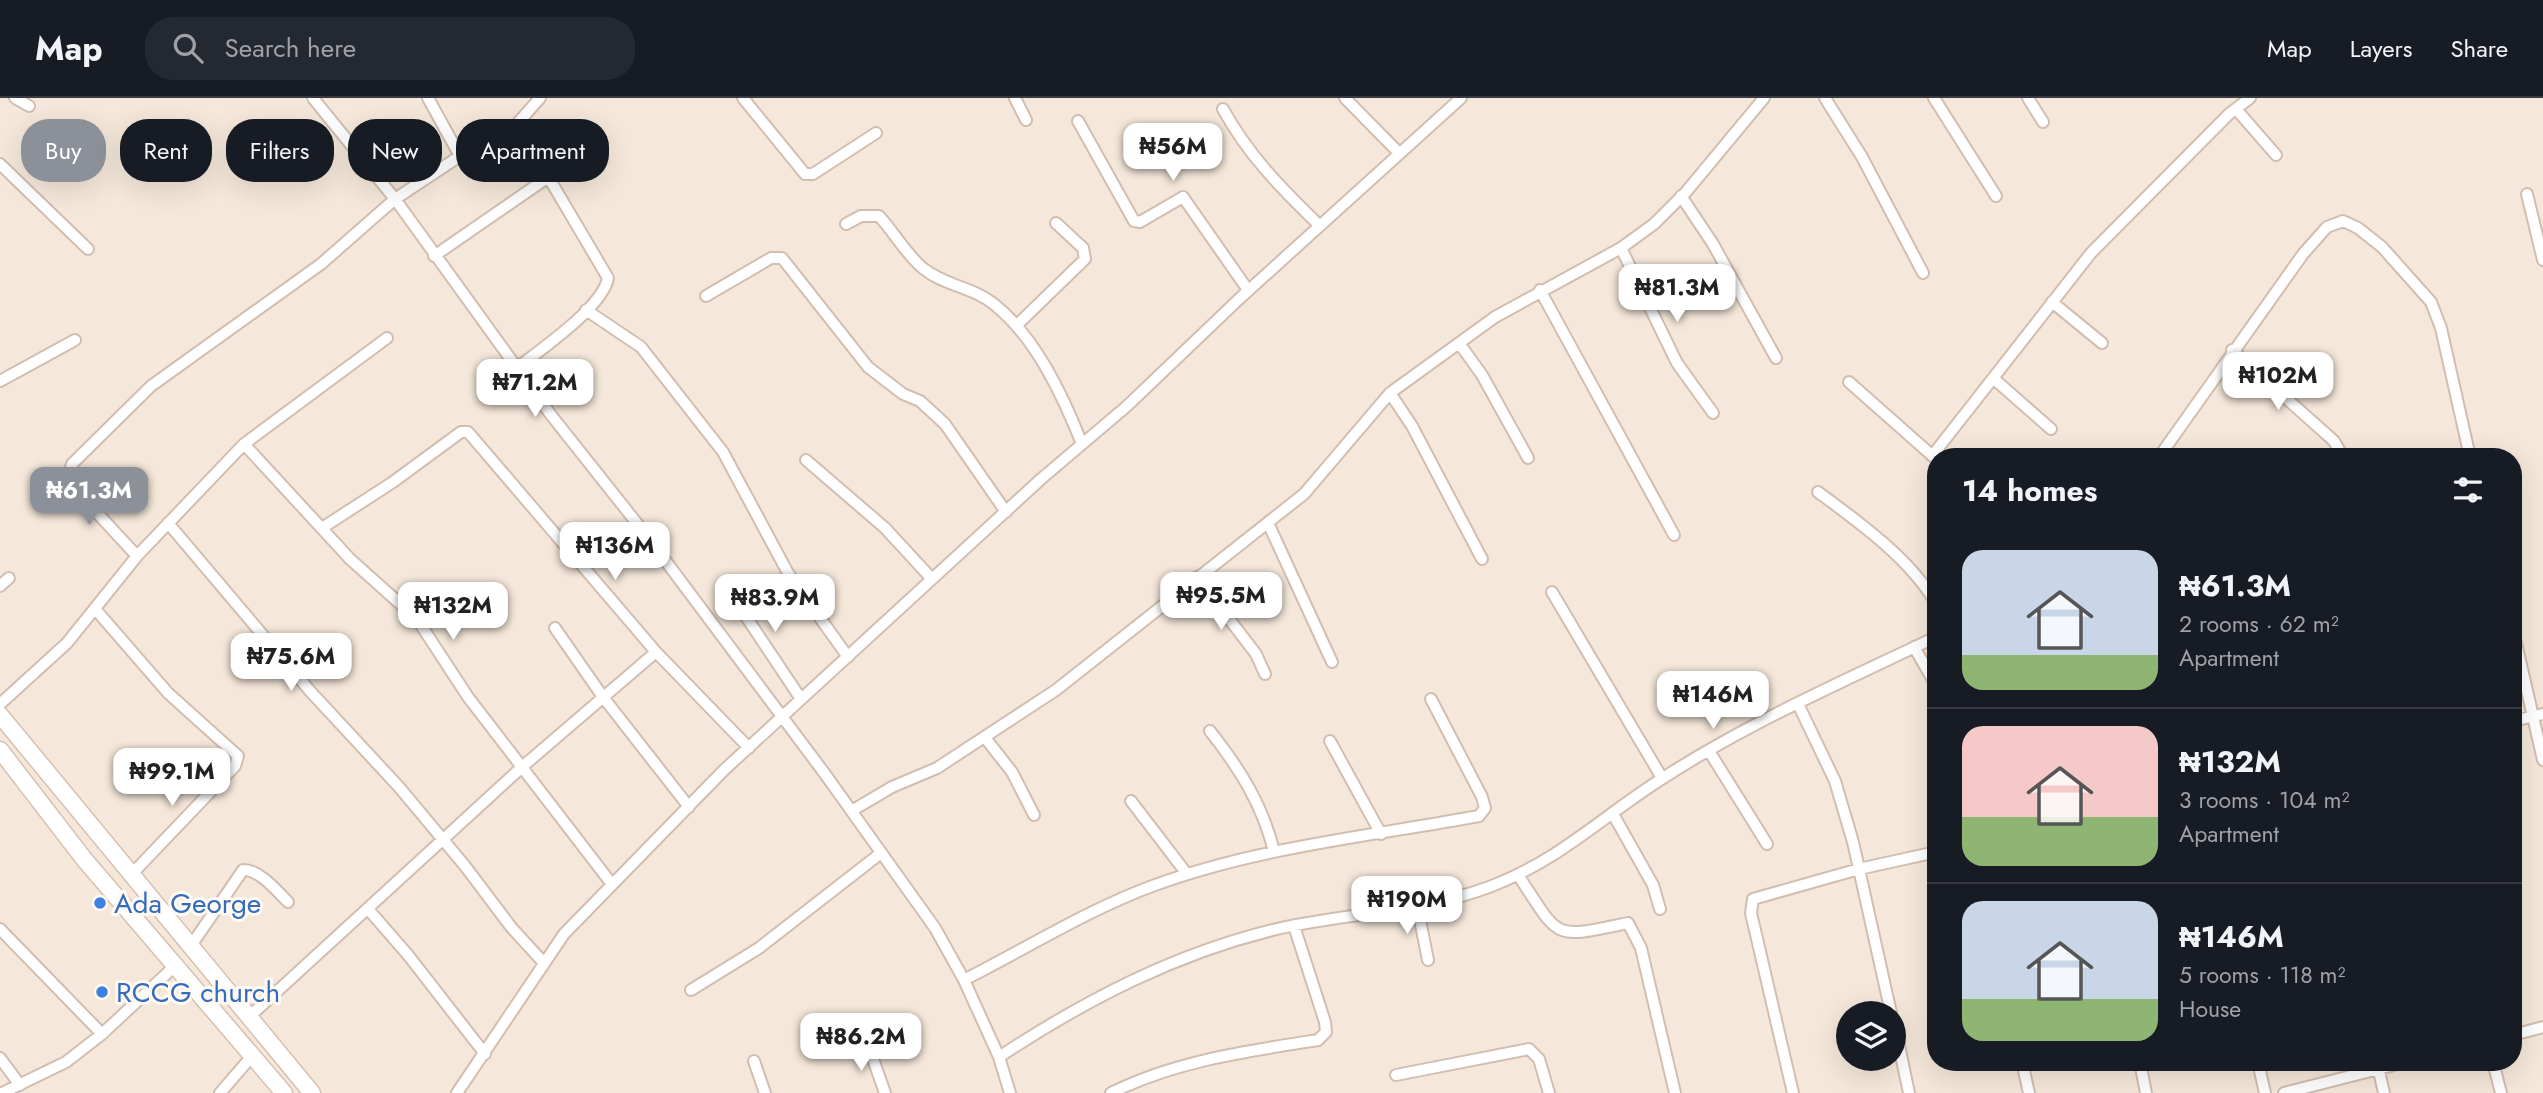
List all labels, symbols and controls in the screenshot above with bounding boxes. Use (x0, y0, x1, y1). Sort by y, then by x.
search box (145, 17, 635, 80)
text: Map (35, 25, 103, 72)
icon: search (169, 29, 207, 67)
text: Search here (225, 29, 356, 67)
text: Map (2267, 31, 2312, 66)
text: Layers (2350, 31, 2412, 66)
text: Share (2450, 31, 2508, 66)
chip: Buy (21, 119, 106, 182)
chip: Rent (120, 119, 212, 182)
chip: Filters (226, 119, 334, 182)
chip: New (348, 119, 442, 182)
chip: Apartment (456, 119, 609, 182)
pin: ₦56M (1132, 123, 1214, 183)
text: ₦56M (1139, 129, 1207, 163)
pin: ₦81.3M (1620, 264, 1734, 324)
text: ₦81.3M (1635, 270, 1719, 304)
pin: ₦102M (2229, 352, 2327, 412)
text: ₦102M (2238, 358, 2318, 392)
pin: ₦71.2M (478, 360, 592, 419)
text: ₦71.2M (492, 365, 578, 399)
pin: ₦61.3M (32, 468, 146, 527)
text: 14 homes (1962, 469, 2097, 512)
icon: filters (2449, 471, 2487, 509)
text: ₦61.3M (46, 473, 132, 507)
pin: ₦136M (566, 522, 664, 582)
text: ₦136M (576, 528, 654, 562)
text: ₦61.3M (2179, 564, 2291, 607)
pin: ₦95.5M (1164, 573, 1278, 632)
pin: ₦83.9M (718, 574, 832, 634)
text: ₦95.5M (1176, 578, 1266, 612)
icon: home (2018, 578, 2102, 662)
text: ₦83.9M (731, 580, 819, 614)
pin: ₦132M (404, 582, 502, 642)
text: ₦132M (414, 588, 492, 622)
text: 2 rooms · 62 m² (2179, 607, 2339, 641)
pin: ₦75.6M (234, 634, 348, 693)
text: ₦75.6M (247, 639, 335, 673)
text: Apartment (2179, 641, 2279, 675)
pin: ₦146M (1664, 672, 1762, 731)
text: ₦146M (1673, 677, 1753, 711)
text: ₦132M (2179, 740, 2281, 783)
pin: ₦99.1M (115, 748, 229, 808)
text: ₦99.1M (129, 754, 215, 788)
icon: home (2018, 754, 2102, 838)
text: 3 rooms · 104 m² (2179, 783, 2349, 817)
text: Apartment (2179, 817, 2279, 851)
pin: ₦190M (1358, 876, 1456, 936)
text: ₦190M (1367, 882, 1447, 916)
place label: Ada George (114, 883, 261, 924)
marker: Ada George (92, 895, 108, 911)
text: ₦146M (2179, 915, 2284, 958)
icon: home (2018, 929, 2102, 1013)
text: 5 rooms · 118 m² (2179, 958, 2346, 992)
place label: RCCG church (116, 972, 280, 1013)
marker: RCCG church (94, 984, 110, 1000)
text: House (2179, 992, 2241, 1026)
map controls (1836, 1001, 1906, 1071)
button: layers (1836, 1001, 1906, 1071)
pin: ₦86.2M (804, 1014, 918, 1073)
text: ₦86.2M (816, 1019, 906, 1053)

